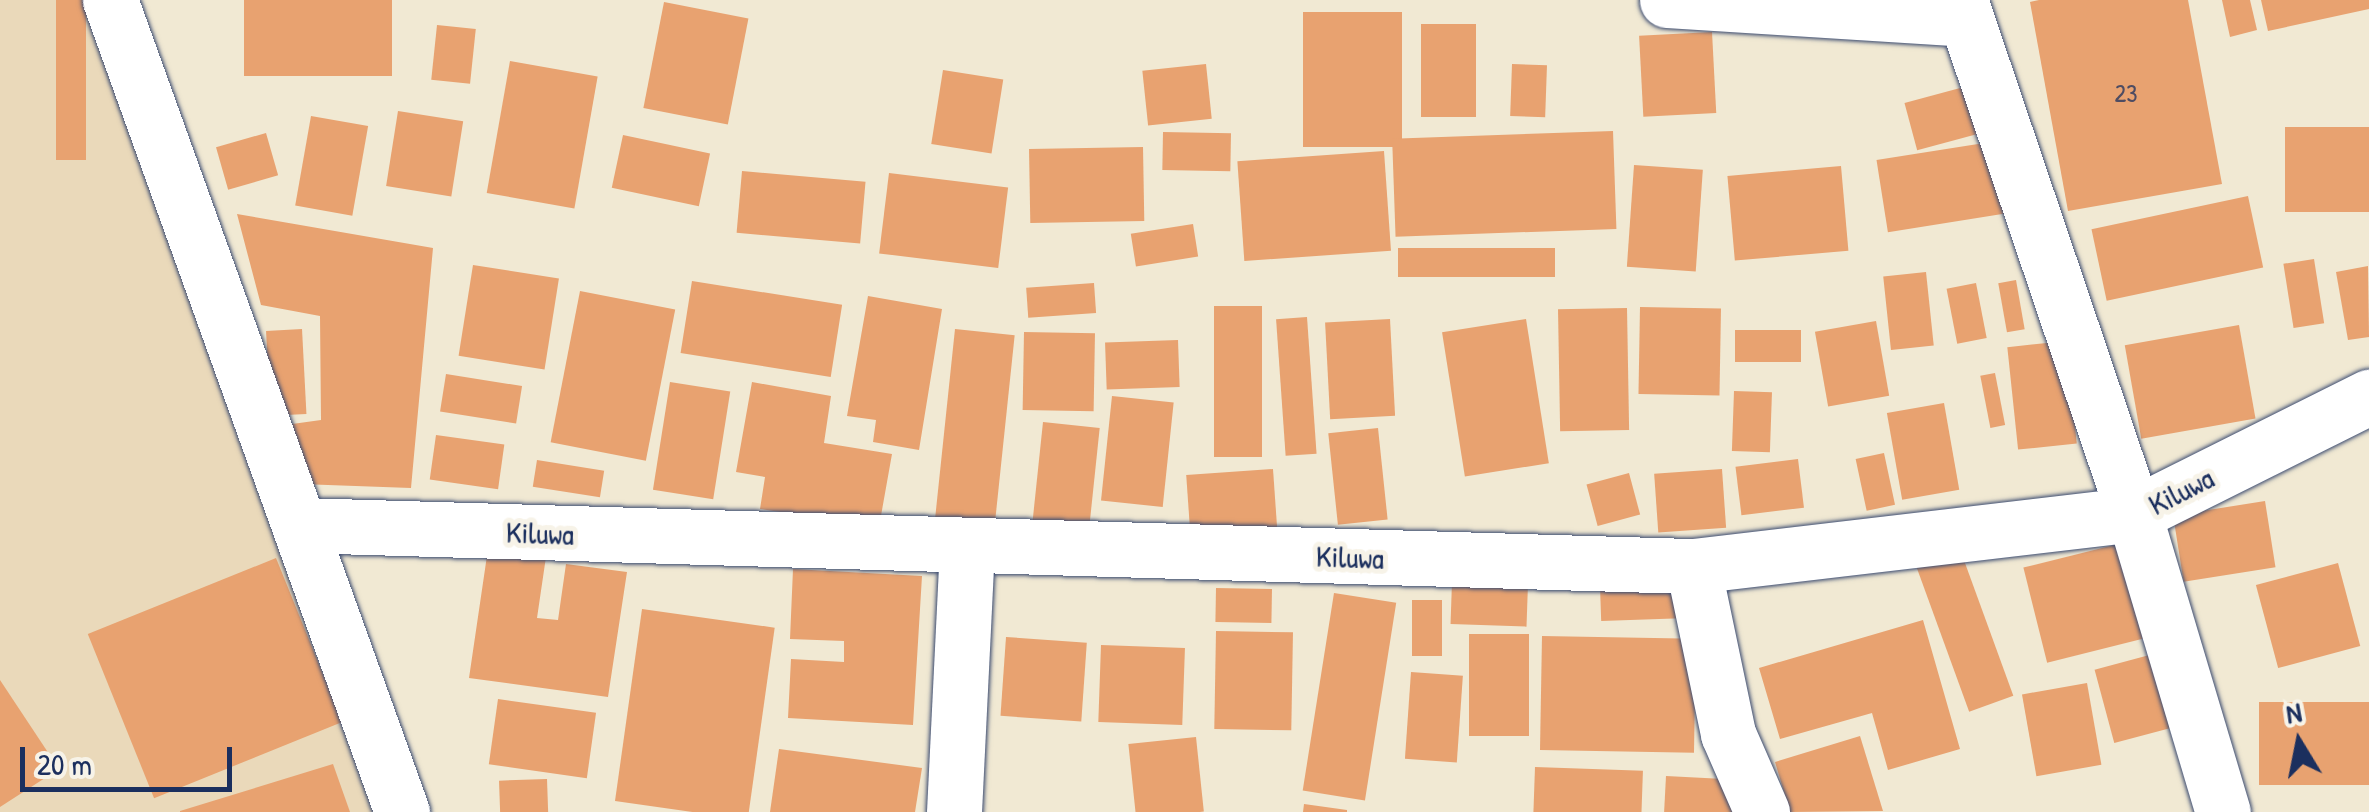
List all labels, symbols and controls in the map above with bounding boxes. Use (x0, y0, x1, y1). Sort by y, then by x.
house number: 23 (2115, 78, 2137, 108)
street label: Kiluwa (2143, 460, 2219, 522)
street label: Kiluwa (505, 514, 575, 552)
street label: Kiluwa (1315, 538, 1385, 576)
north arrow (2249, 692, 2349, 792)
text: N (2283, 692, 2304, 732)
scale bar (25, 727, 238, 789)
text: 20 m (37, 744, 92, 784)

